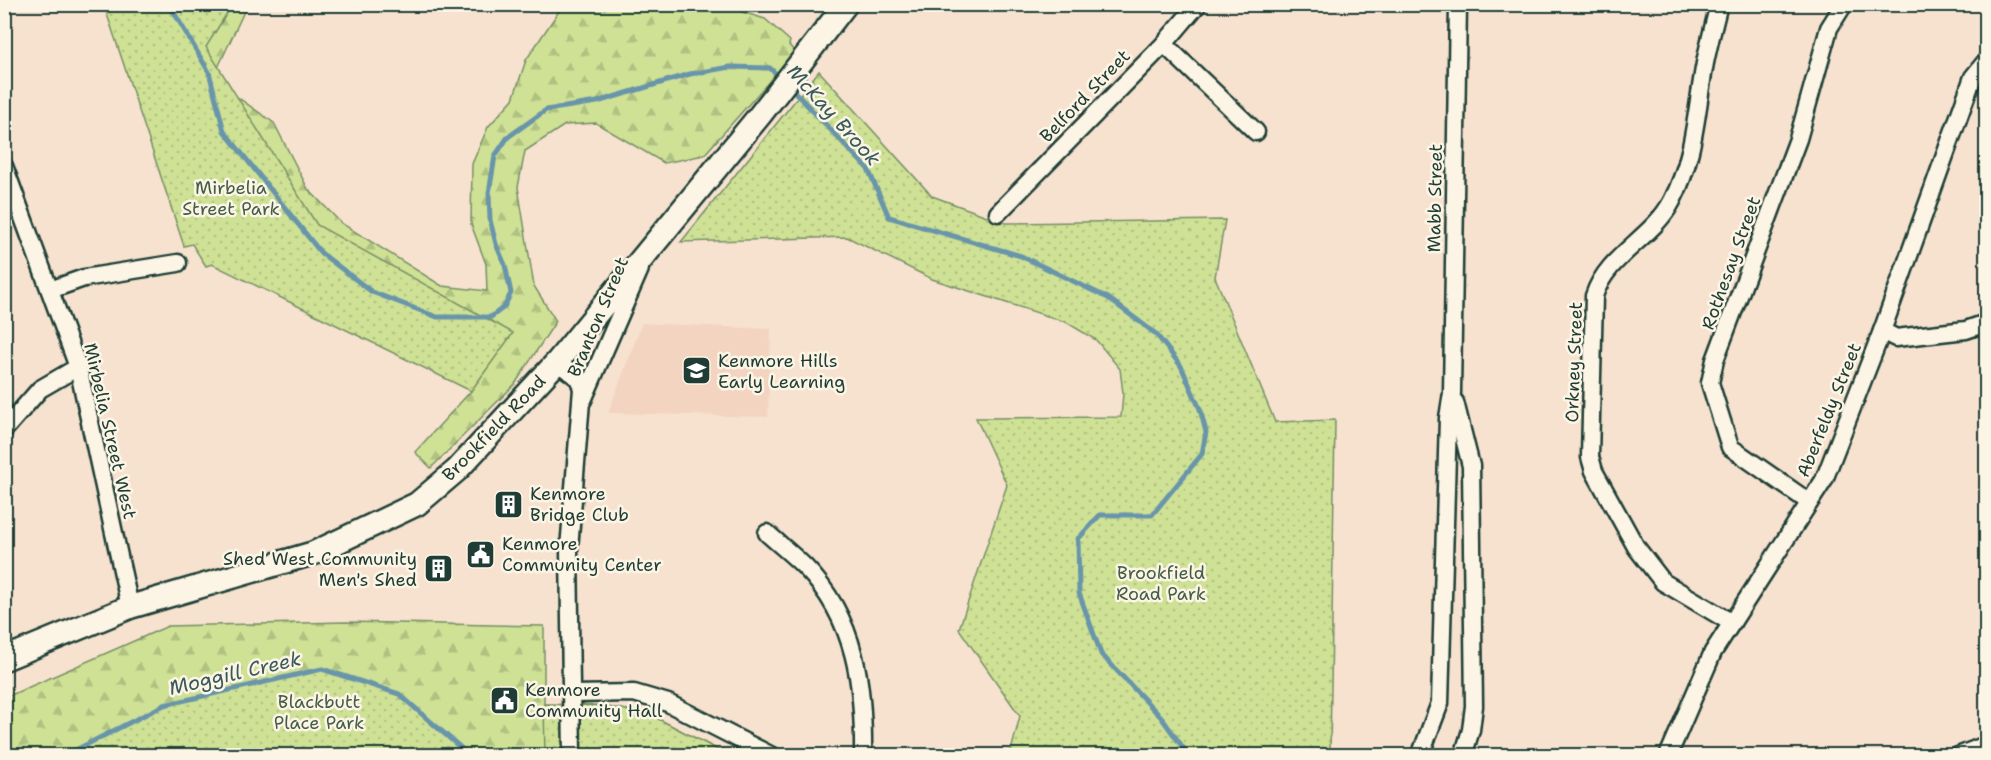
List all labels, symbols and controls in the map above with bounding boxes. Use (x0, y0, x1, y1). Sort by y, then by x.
street label: Belford Street (1034, 44, 1136, 148)
water label: McKay Brook (781, 59, 887, 172)
street label: Mabb Street (1422, 143, 1448, 253)
park label: Mirbelia Street Park (182, 176, 280, 221)
street label: Rothesay Street (1696, 193, 1766, 333)
street label: Branton Street (562, 253, 634, 381)
street label: Orkney Street (1560, 301, 1588, 423)
street label: Aberfeldy Street (1791, 339, 1867, 481)
street label: Mirbelia Street West (78, 341, 142, 522)
place label: Kenmore Hills Early Learning (718, 349, 845, 394)
school or university icon: Kenmore Hills Early Learning (681, 355, 713, 387)
street label: Brookfield Road (437, 369, 551, 487)
place label: Kenmore Bridge Club (530, 482, 629, 527)
building icon: Kenmore Bridge Club (493, 488, 525, 520)
place label: Kenmore Community Center (502, 532, 662, 577)
public building icon: Kenmore Community Center (465, 538, 497, 570)
place label: Shed West Community Men's Shed (223, 547, 417, 592)
building icon: Shed West Community Men's Shed (422, 553, 454, 585)
park label: Brookfield Road Park (1116, 561, 1206, 606)
water label: Moggill Creek (166, 645, 304, 701)
place label: Kenmore Community Hall (525, 678, 663, 723)
public building icon: Kenmore Community Hall (488, 684, 520, 716)
park label: Blackbutt Place Park (274, 690, 364, 735)

